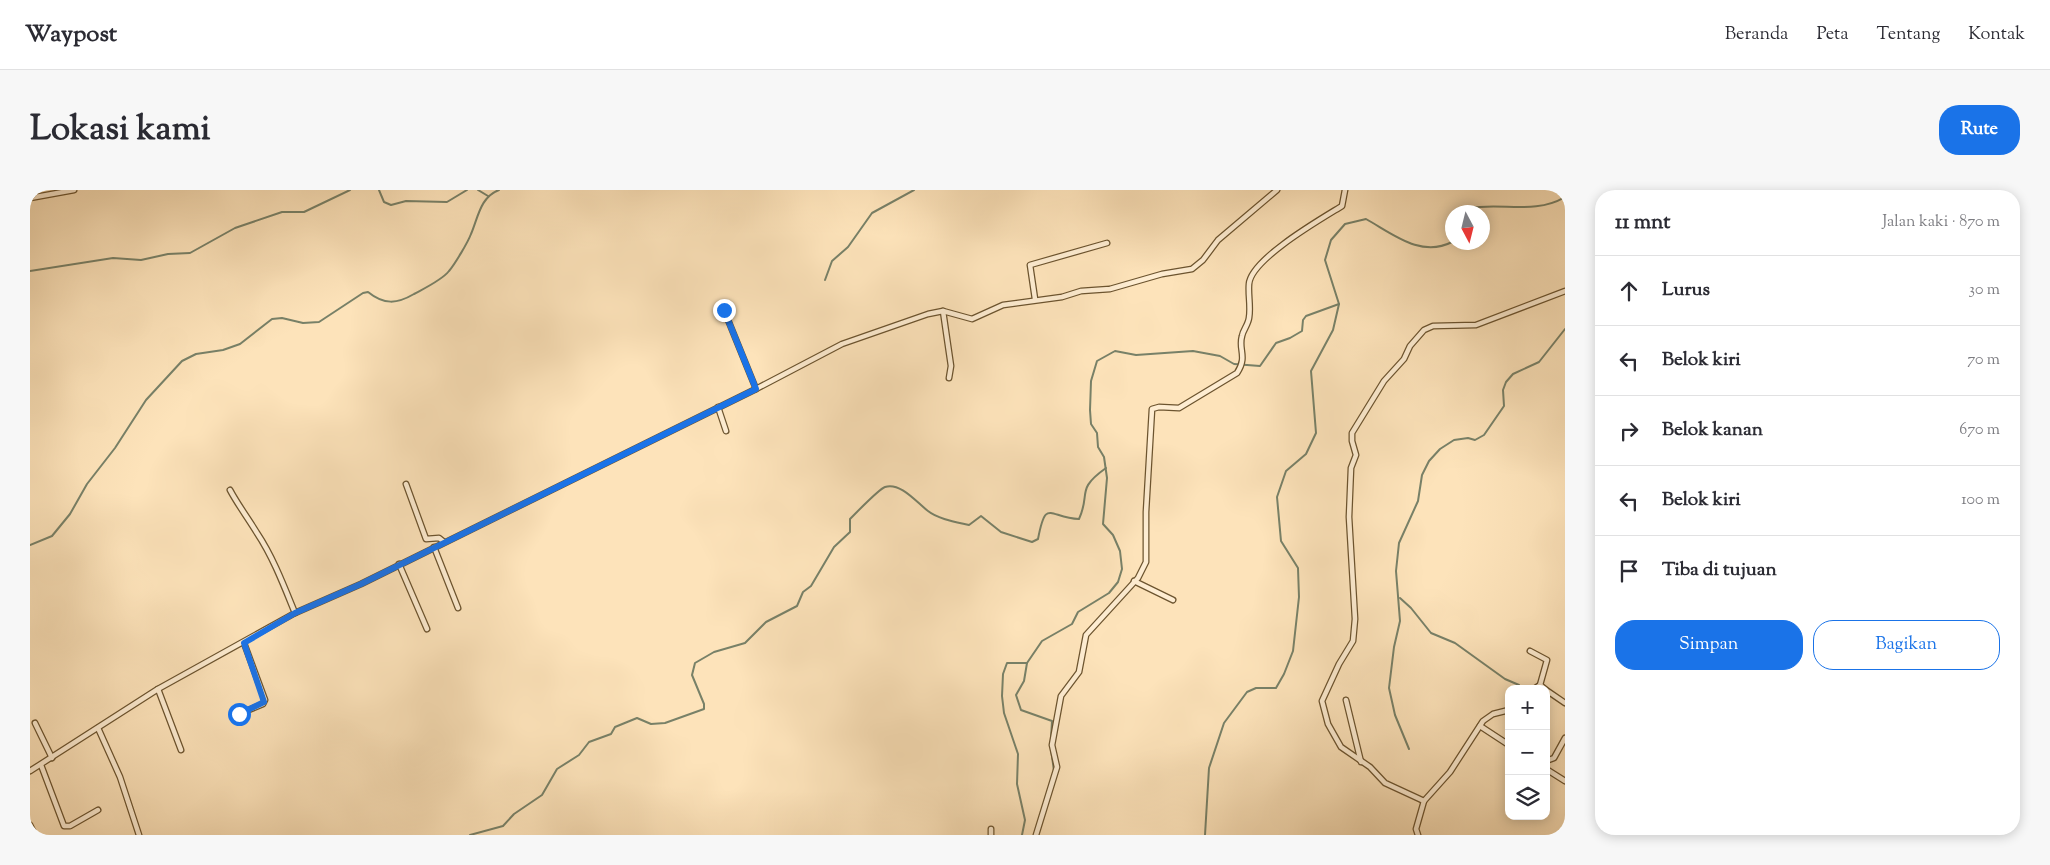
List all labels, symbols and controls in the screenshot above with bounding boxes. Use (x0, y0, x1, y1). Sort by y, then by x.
text: Waypost (25, 18, 117, 52)
text: Beranda (1725, 22, 1788, 48)
text: Peta (1816, 22, 1849, 48)
text: Tentang (1877, 22, 1940, 48)
text: Kontak (1968, 22, 2025, 48)
text: Lokasi kami (30, 105, 211, 156)
button: Rute (1939, 105, 2020, 155)
north arrow (1445, 205, 1490, 250)
text: 11 mnt (1615, 208, 1671, 238)
text: Jalan kaki · 870 m (1882, 211, 2000, 234)
icon: ahead (1615, 277, 1643, 305)
text: Lurus (1662, 277, 1710, 304)
text: 30 m (1969, 279, 2000, 302)
route end (713, 299, 736, 322)
icon: left (1615, 347, 1643, 375)
text: Belok kiri (1662, 347, 1741, 374)
text: 70 m (1967, 349, 2000, 372)
icon: right (1615, 417, 1643, 445)
text: Belok kanan (1662, 417, 1763, 444)
text: 670 m (1959, 419, 2000, 442)
icon: left (1615, 487, 1643, 515)
text: Belok kiri (1662, 487, 1741, 514)
text: 100 m (1961, 489, 2000, 512)
icon: arrive (1615, 557, 1643, 585)
text: Tiba di tujuan (1662, 557, 1777, 584)
button: Simpan (1615, 620, 1803, 670)
button: Bagikan (1813, 620, 2000, 670)
map controls (1505, 685, 1550, 820)
button: + (1505, 685, 1550, 730)
route start (228, 703, 251, 726)
button: − (1505, 730, 1550, 775)
button: layers (1505, 775, 1550, 820)

